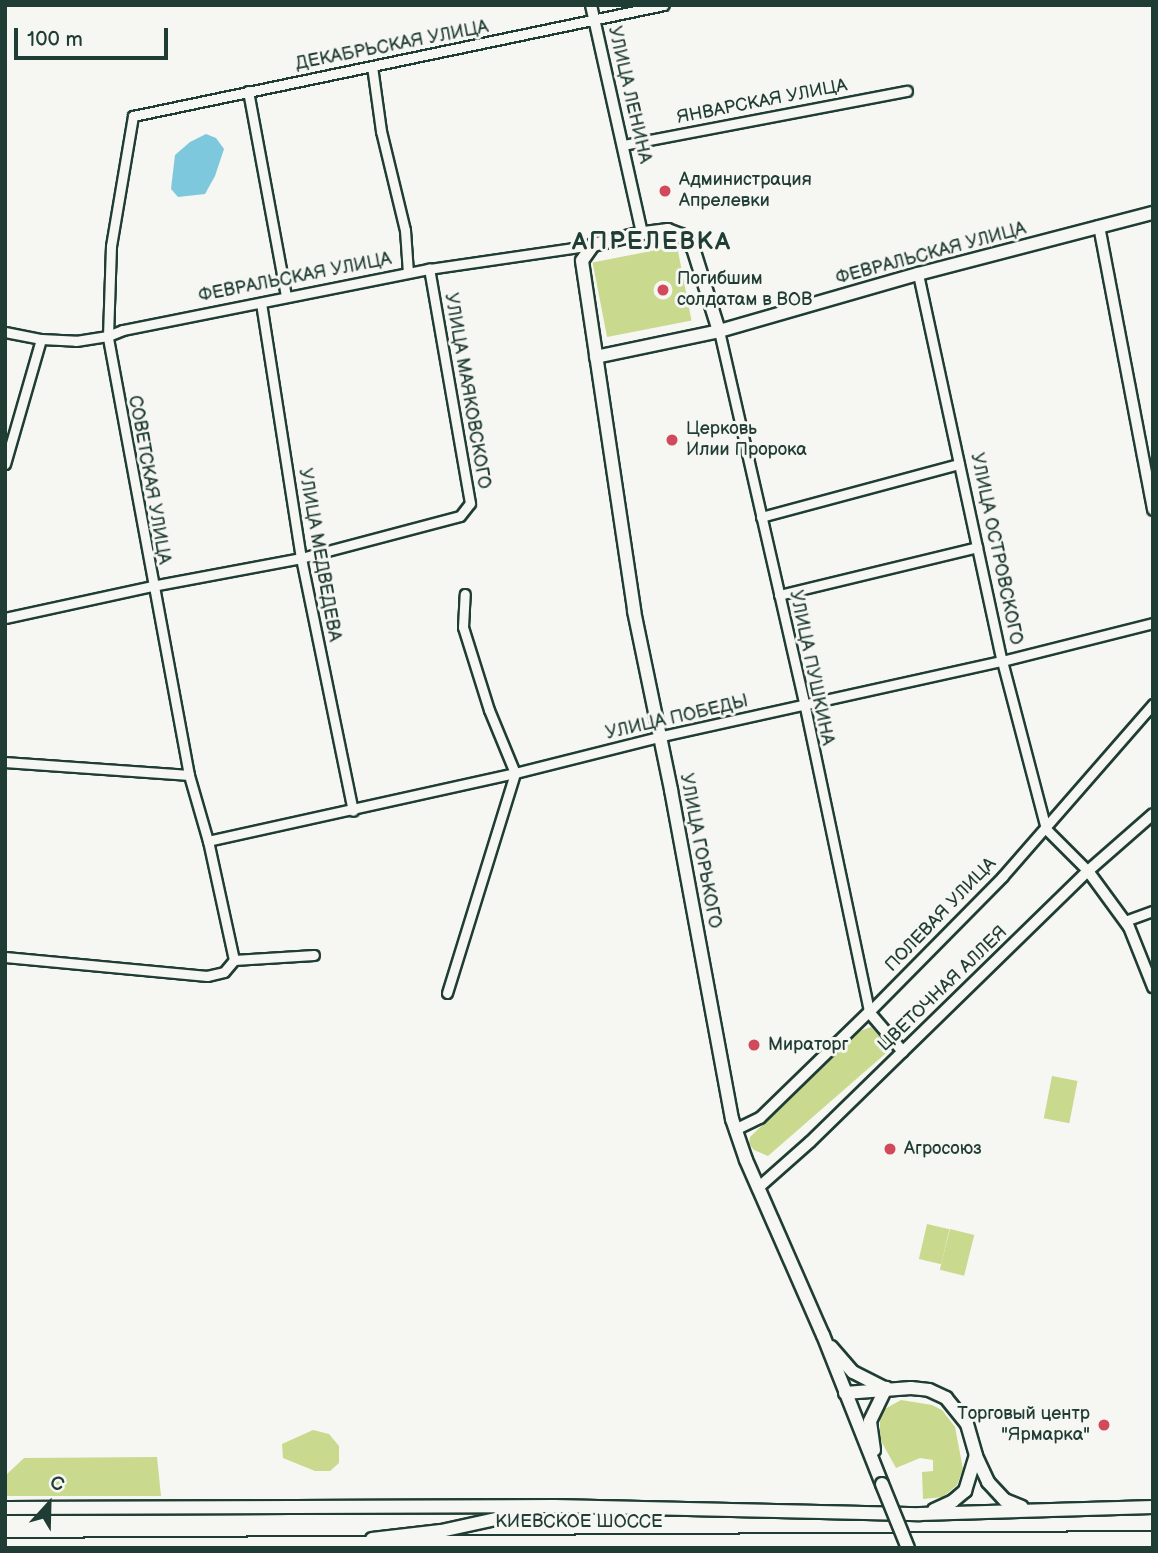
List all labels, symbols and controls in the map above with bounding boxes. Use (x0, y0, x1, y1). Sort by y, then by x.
scale bar (18, 14, 172, 58)
street label: ДЕКАБРЬСКАЯ УЛИЦА (294, 17, 490, 75)
street label: УЛИЦА ЛЕНИНА (603, 24, 655, 166)
text: 100 m (27, 27, 83, 52)
street label: ЯНВАРСКАЯ УЛИЦА (675, 75, 849, 129)
place label: Администрация Апрелевки (679, 170, 812, 212)
marker: Администрация Апрелевки (657, 183, 673, 199)
street label: ФЕВРАЛЬСКАЯ УЛИЦА (833, 218, 1029, 290)
district label: АПРЕЛЕВКА (573, 228, 731, 256)
street label: ФЕВРАЛЬСКАЯ УЛИЦА (197, 249, 393, 307)
place label: Погибшим солдатам в ВОВ (677, 269, 812, 312)
marker: Погибшим солдатам в ВОВ (655, 282, 671, 298)
street label: УЛИЦА МАЯКОВСКОГО (439, 291, 495, 491)
street label: СОВЕТСКАЯ УЛИЦА (123, 394, 175, 566)
place label: Церковь Илии Пророка (686, 419, 807, 462)
marker: Церковь Илии Пророка (664, 432, 680, 448)
street label: УЛИЦА ОСТРОВСКОГО (965, 451, 1027, 647)
street label: УЛИЦА МЕДВЕДЕВА (293, 467, 345, 643)
street label: УЛИЦА ПУШКИНА (784, 589, 838, 747)
street label: УЛИЦА ПОБЕДЫ (604, 691, 750, 745)
street label: УЛИЦА ГОРЬКОГО (674, 772, 726, 930)
street label: ПОЛЕВАЯ УЛИЦА (881, 853, 1001, 977)
street label: ЦВЕТОЧНАЯ АЛЛЕЯ (874, 922, 1012, 1056)
place label: Мираторг (768, 1034, 848, 1056)
marker: Мираторг (746, 1037, 762, 1053)
place label: Агросоюз (904, 1138, 982, 1160)
marker: Агросоюз (882, 1141, 898, 1157)
place label: Торговый центр "Ярмарка" (957, 1404, 1090, 1446)
marker: Торговый центр "Ярмарка" (1096, 1417, 1112, 1433)
north arrow (14, 1469, 84, 1539)
text: С (47, 1471, 67, 1497)
street label: КИЕВСКОЕ ШОССЕ (495, 1511, 663, 1533)

